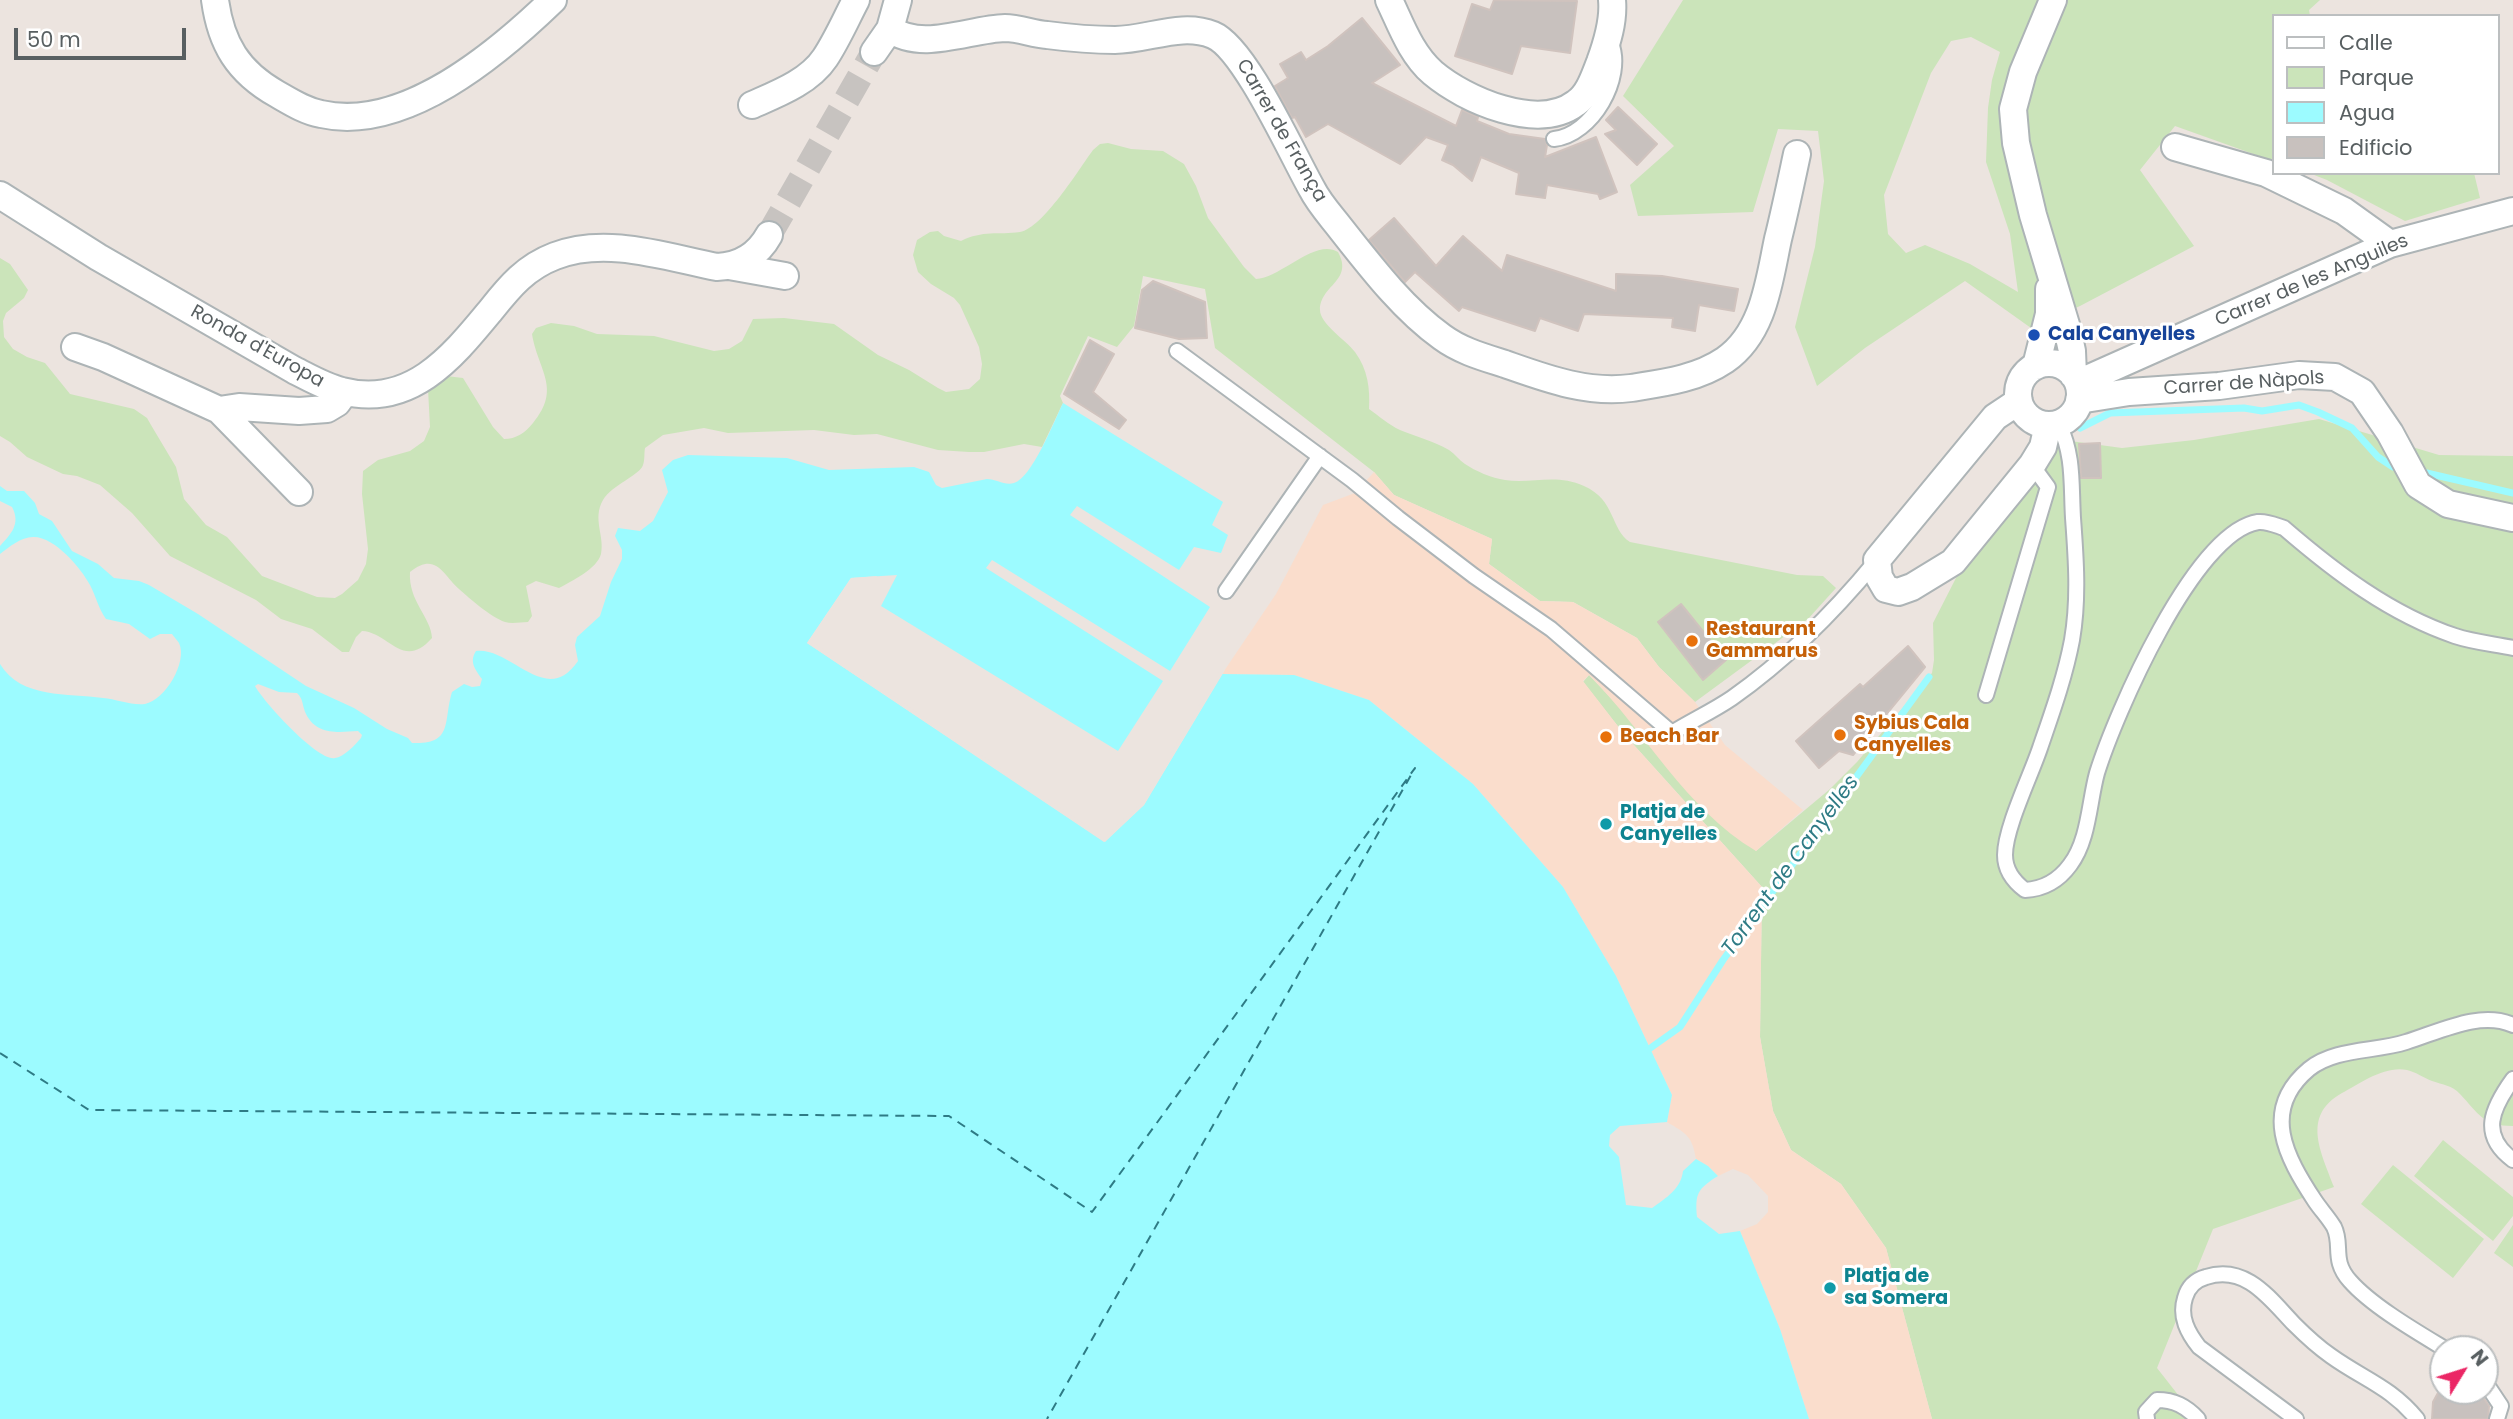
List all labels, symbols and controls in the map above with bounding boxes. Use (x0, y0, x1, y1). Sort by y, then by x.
scale bar (18, 14, 189, 58)
legend (2272, 14, 2499, 175)
text: 50 m (27, 25, 81, 54)
text: Calle (2339, 28, 2393, 57)
street label: Carrer de França (1231, 55, 1331, 207)
text: Parque (2339, 63, 2414, 92)
text: Agua (2339, 98, 2395, 127)
text: Edificio (2339, 133, 2413, 162)
street label: Carrer de les Anguiles (2212, 230, 2412, 332)
street label: Ronda d'Europa (186, 301, 328, 393)
place label: Cala Canyelles (2048, 324, 2195, 346)
marker: Cala Canyelles (2026, 327, 2042, 343)
street label: Carrer de Nàpols (2163, 367, 2325, 401)
place label: Restaurant Gammarus (1706, 619, 1818, 663)
marker: Restaurant Gammarus (1684, 633, 1700, 649)
place label: Sybius Cala Canyelles (1854, 713, 1970, 757)
place label: Beach Bar (1620, 726, 1719, 748)
marker: Sybius Cala Canyelles (1832, 727, 1848, 743)
marker: Beach Bar (1598, 729, 1614, 745)
water label: Torrent de Canyelles (1717, 771, 1865, 961)
place label: Platja de Canyelles (1620, 802, 1717, 846)
marker: Platja de Canyelles (1598, 816, 1614, 832)
place label: Platja de sa Somera (1844, 1266, 1948, 1310)
marker: Platja de sa Somera (1822, 1280, 1838, 1296)
north arrow (2429, 1335, 2499, 1405)
text: N (2464, 1344, 2494, 1372)

